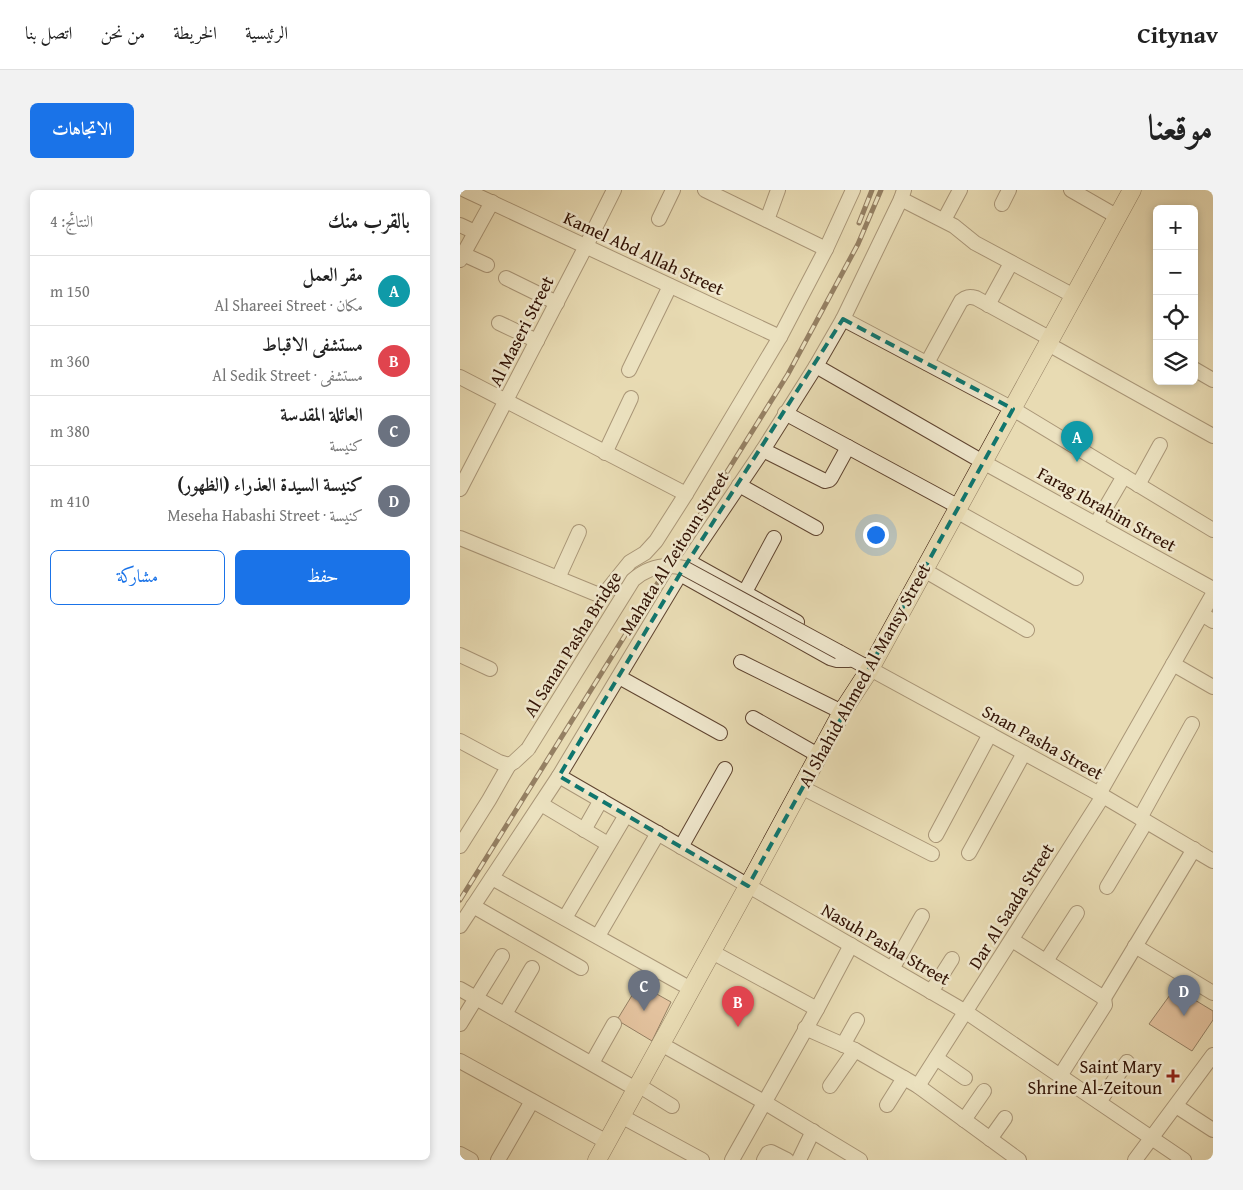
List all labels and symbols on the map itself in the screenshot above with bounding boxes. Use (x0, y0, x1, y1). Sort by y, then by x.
street label: Kamel Abd Allah Street (559, 204, 729, 302)
street label: Al Maseri Street (482, 270, 561, 391)
pin: A (1061, 421, 1093, 462)
street label: Farag Ibrahim Street (1033, 460, 1182, 559)
street label: Mahata Al Zeitoun Street (613, 465, 736, 640)
your location (863, 522, 889, 548)
street label: Al Shahid Ahmed Al Mansy Street (791, 557, 937, 792)
street label: Al Sanan Pasha Bridge (516, 566, 628, 722)
street label: Snan Pasha Street (977, 697, 1109, 787)
street label: Dar Al Saada Street (961, 837, 1061, 974)
street label: Nasuh Pasha Street (817, 896, 956, 992)
pin: C (628, 970, 660, 1011)
pin: D (1168, 975, 1200, 1016)
pin: B (722, 986, 754, 1027)
place label: Saint Mary Shrine Al-Zeitoun (1028, 1053, 1162, 1101)
marker: Saint Mary Shrine Al-Zeitoun (1166, 1069, 1180, 1083)

